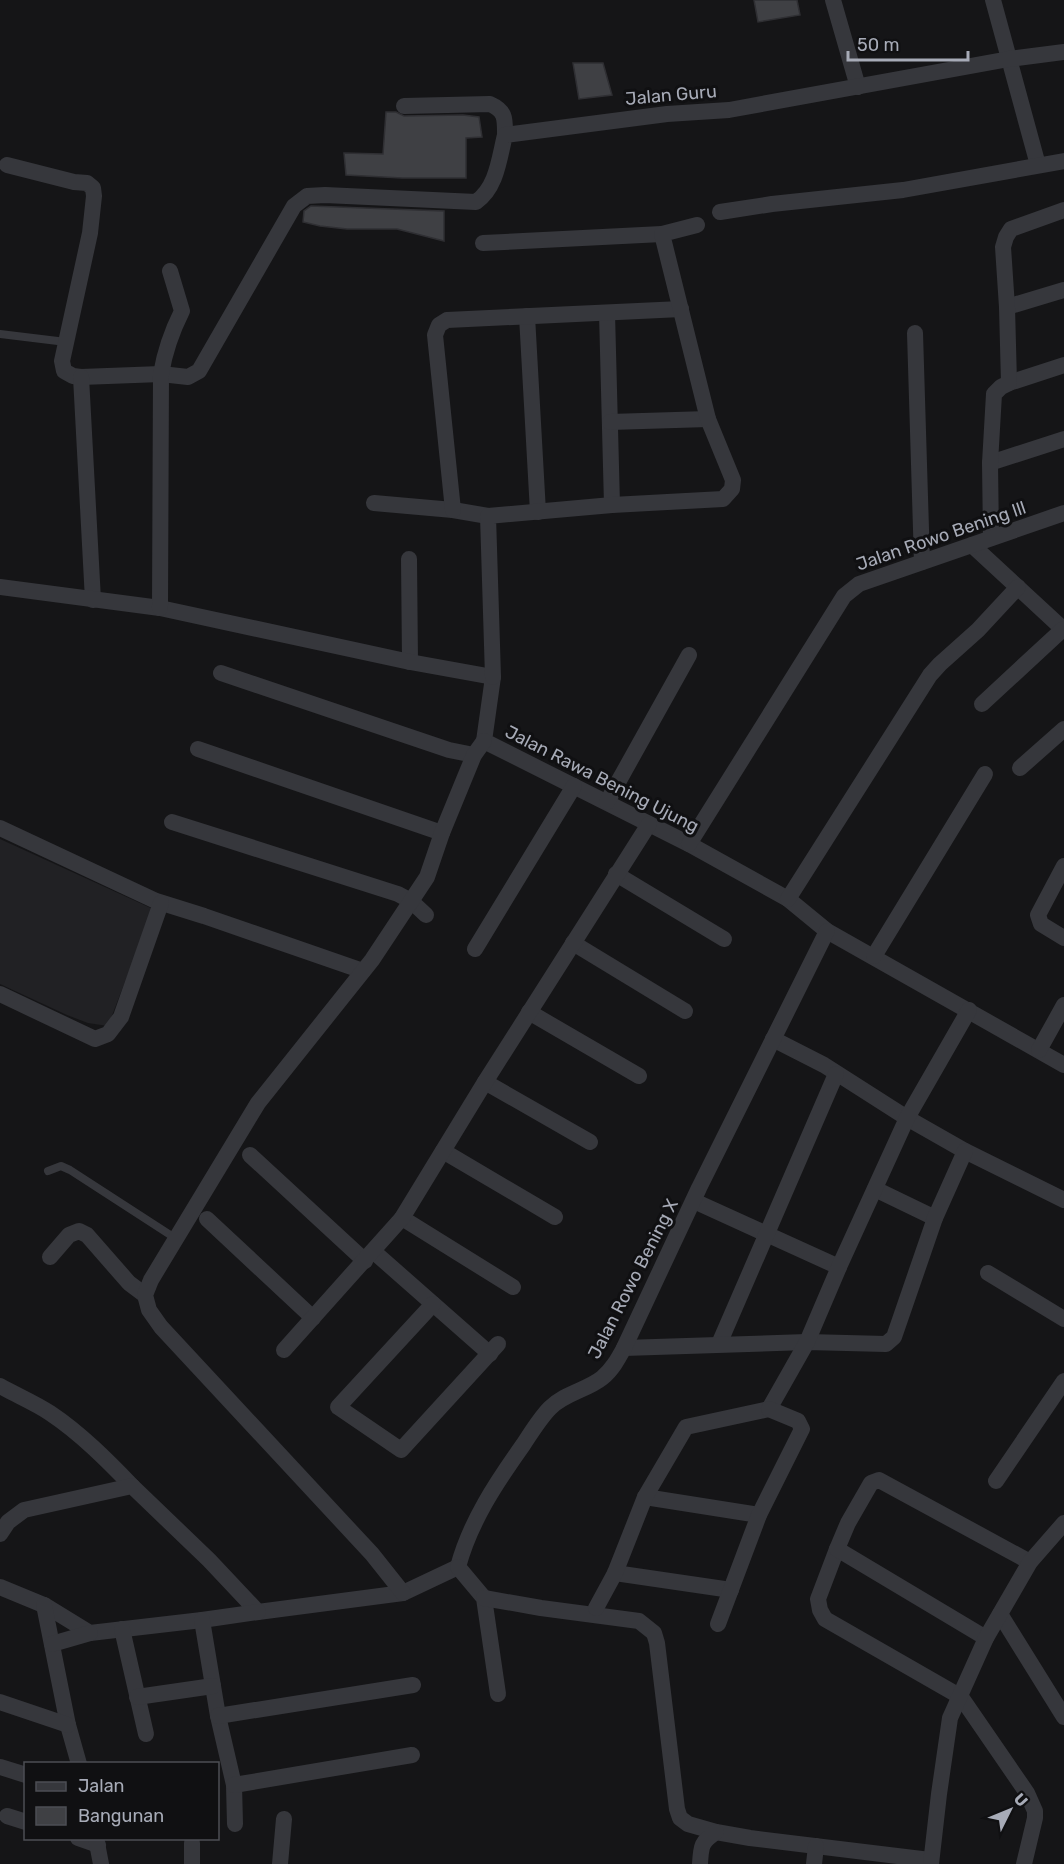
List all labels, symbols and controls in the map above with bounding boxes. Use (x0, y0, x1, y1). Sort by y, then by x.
scale bar (848, 24, 968, 62)
text: 50 m (857, 34, 900, 56)
street label: Jalan Guru (624, 80, 718, 110)
street label: Jalan Rowo Bening lll (853, 497, 1029, 575)
street label: Jalan Rawa Bening Ujung (502, 721, 702, 837)
street label: Jalan Rowo Bening X (583, 1195, 683, 1363)
legend (24, 1762, 219, 1840)
text: Jalan (78, 1775, 125, 1797)
north arrow (980, 1780, 1040, 1840)
text: U (1010, 1789, 1032, 1811)
text: Bangunan (78, 1805, 164, 1827)

